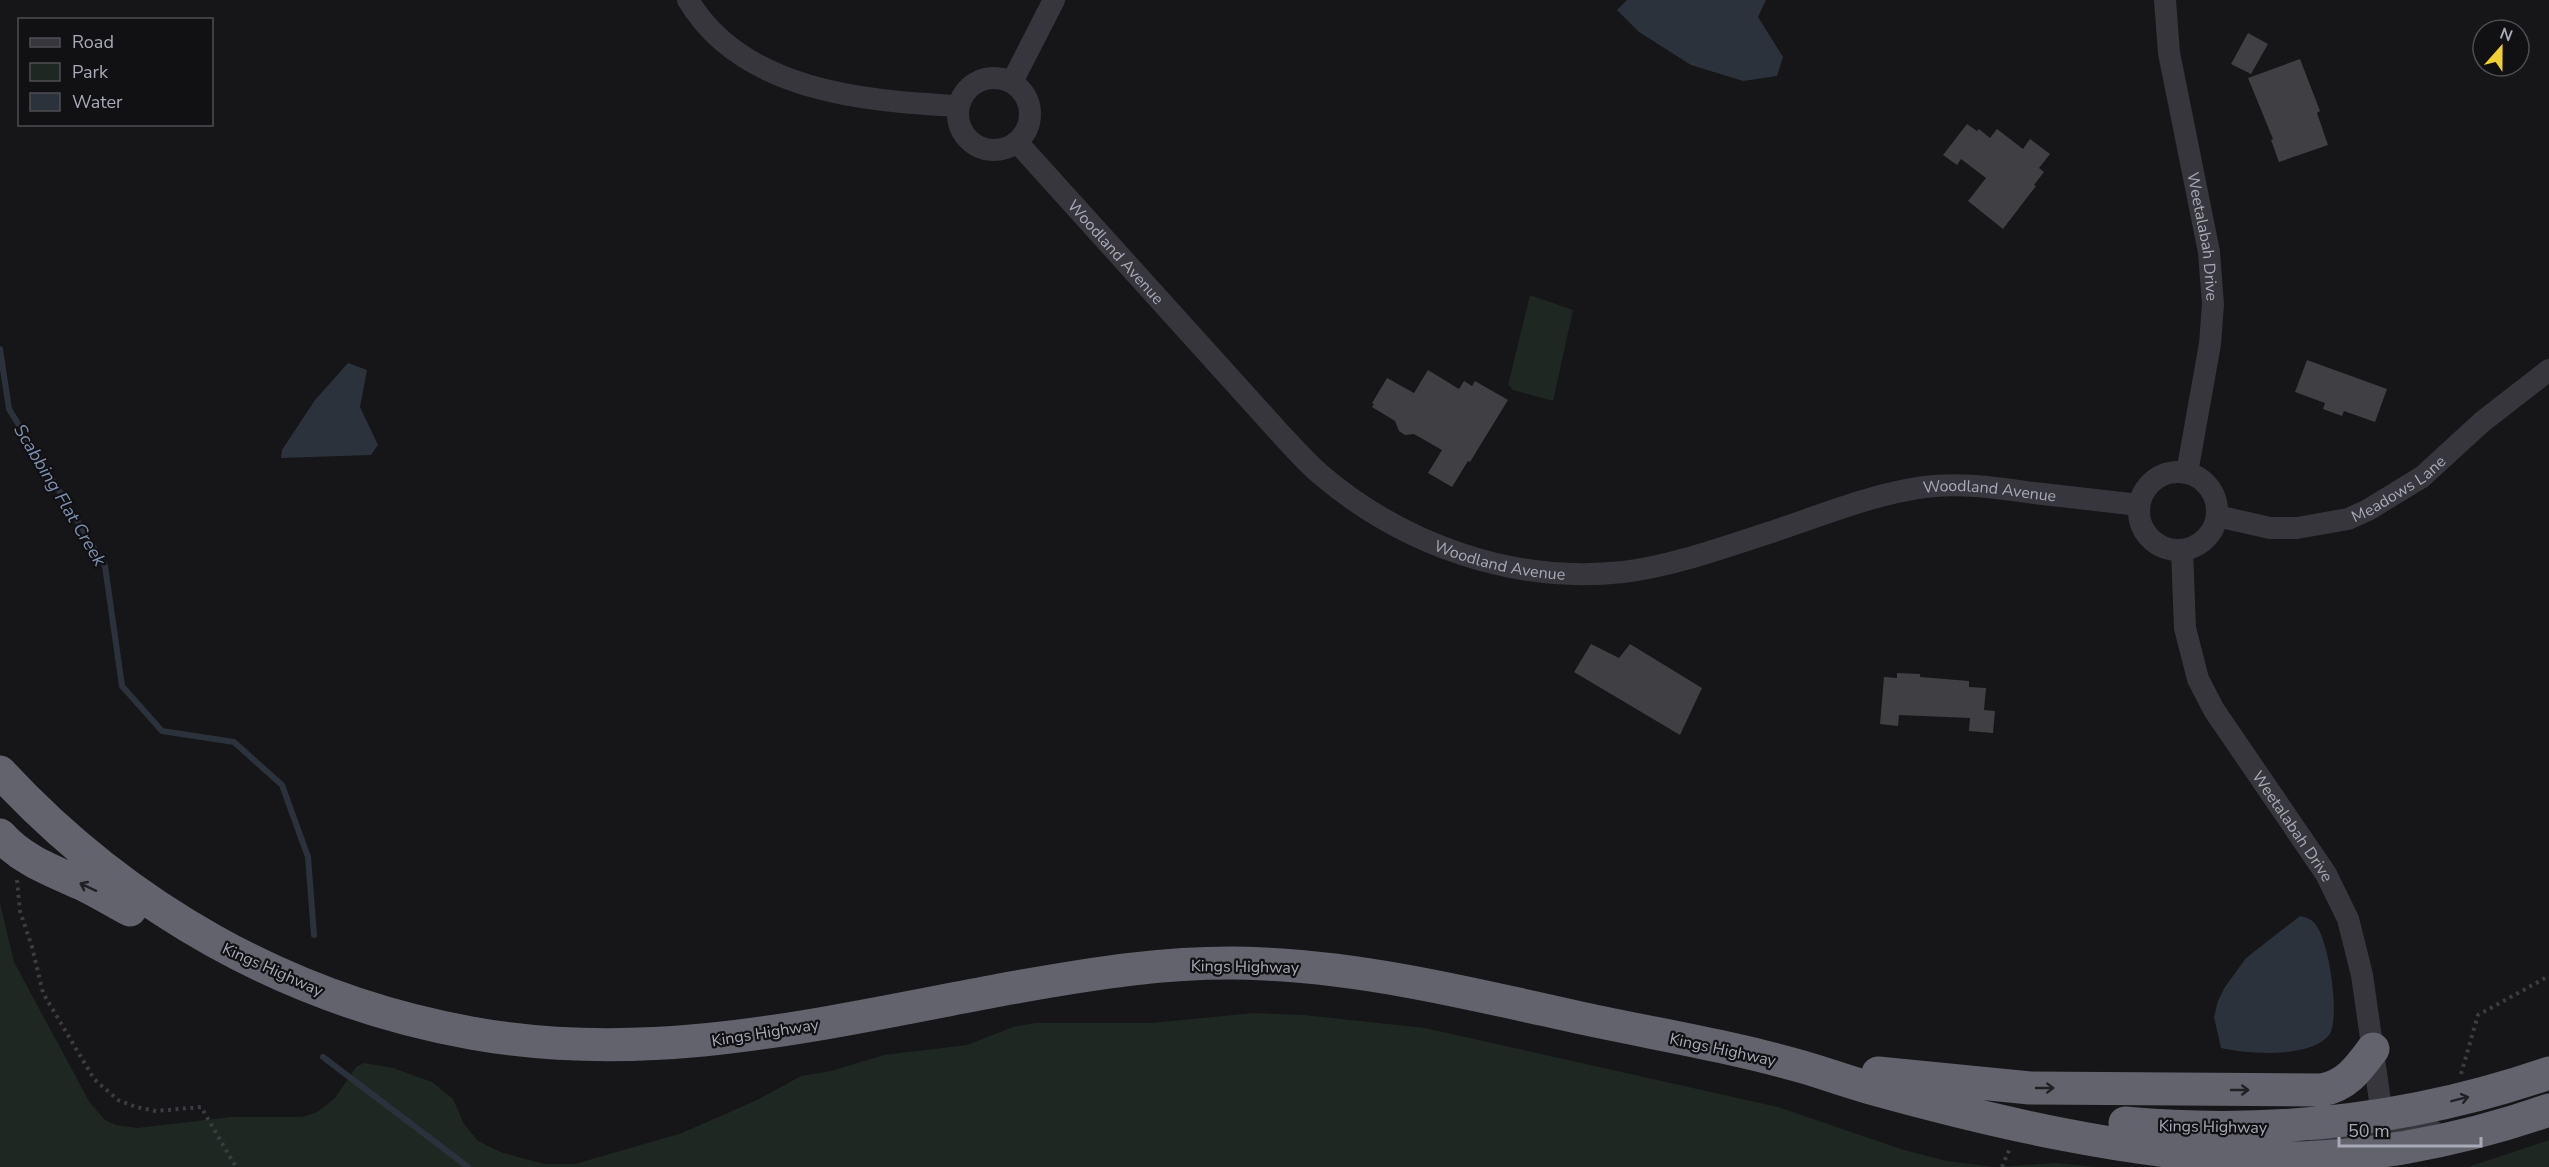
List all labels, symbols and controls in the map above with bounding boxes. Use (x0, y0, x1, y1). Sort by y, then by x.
legend (18, 18, 213, 126)
north arrow (2471, 18, 2531, 78)
text: N (2496, 23, 2516, 47)
text: Road (72, 30, 114, 54)
text: Park (72, 60, 109, 84)
text: Water (72, 90, 123, 114)
street label: Weetalabah Drive (2181, 170, 2223, 302)
street label: Woodland Avenue (1062, 195, 1169, 310)
water label: Scabbing Flat Creek (8, 420, 112, 571)
street label: Meadows Lane (2348, 451, 2451, 528)
street label: Woodland Avenue (1922, 475, 2057, 507)
street label: Woodland Avenue (1431, 535, 1566, 586)
street label: Weetalabah Drive (2247, 767, 2338, 885)
one-way arrow (80, 881, 98, 893)
street label: Kings Highway (219, 938, 327, 1002)
street label: Kings Highway (1191, 955, 1300, 979)
street label: Kings Highway (710, 1014, 821, 1052)
street label: Kings Highway (1668, 1028, 1779, 1072)
one-way arrow (2034, 1082, 2054, 1094)
one-way arrow (2229, 1084, 2249, 1096)
one-way arrow (2450, 1092, 2469, 1104)
scale bar (2339, 1110, 2482, 1148)
street label: Kings Highway (2159, 1115, 2268, 1139)
text: 50 m (2348, 1119, 2390, 1143)

